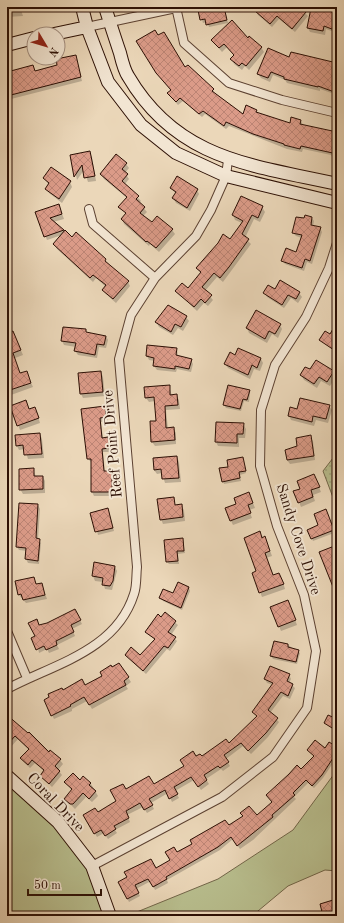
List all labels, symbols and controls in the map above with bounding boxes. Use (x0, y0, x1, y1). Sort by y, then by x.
north arrow (26, 26, 66, 66)
text: N (45, 45, 60, 58)
street label: Reef Point Drive (101, 389, 126, 498)
street label: Sandy Cove Drive (273, 482, 323, 597)
street label: Coral Drive (23, 771, 87, 835)
scale bar (28, 871, 101, 897)
text: 50 m (34, 879, 61, 892)

